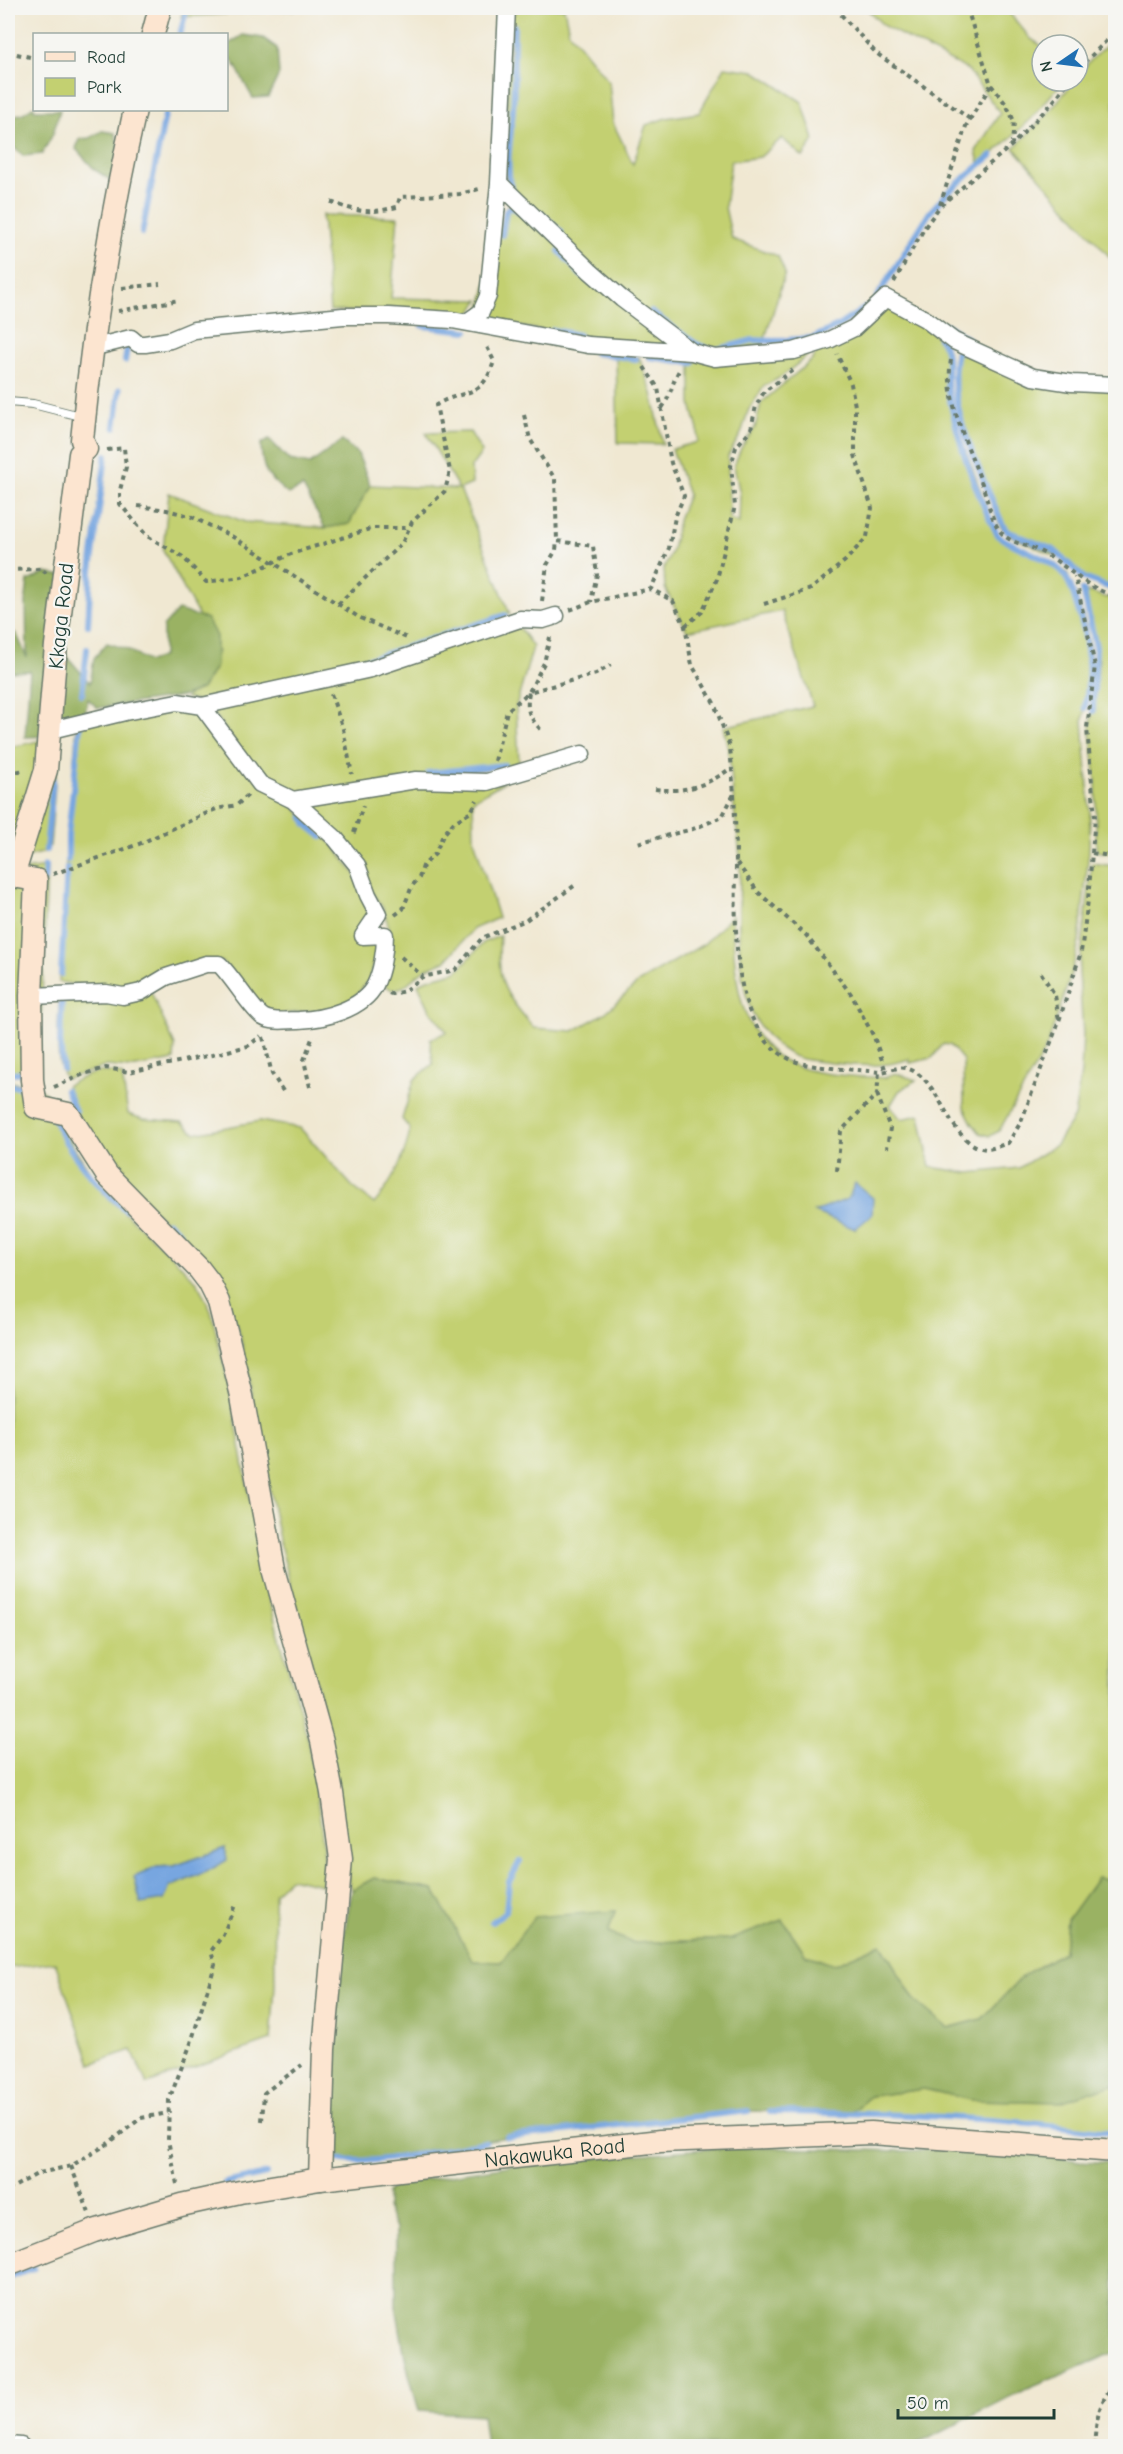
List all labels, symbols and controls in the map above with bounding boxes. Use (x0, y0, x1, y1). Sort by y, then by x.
legend (33, 33, 228, 111)
north arrow (1030, 33, 1090, 93)
text: Road (87, 47, 126, 68)
text: N (1036, 59, 1056, 74)
text: Park (87, 77, 122, 98)
street label: Kkaga Road (43, 562, 79, 670)
street label: Nakawuka Road (483, 2133, 626, 2173)
scale bar (898, 2382, 1054, 2420)
text: 50 m (907, 2393, 949, 2414)

